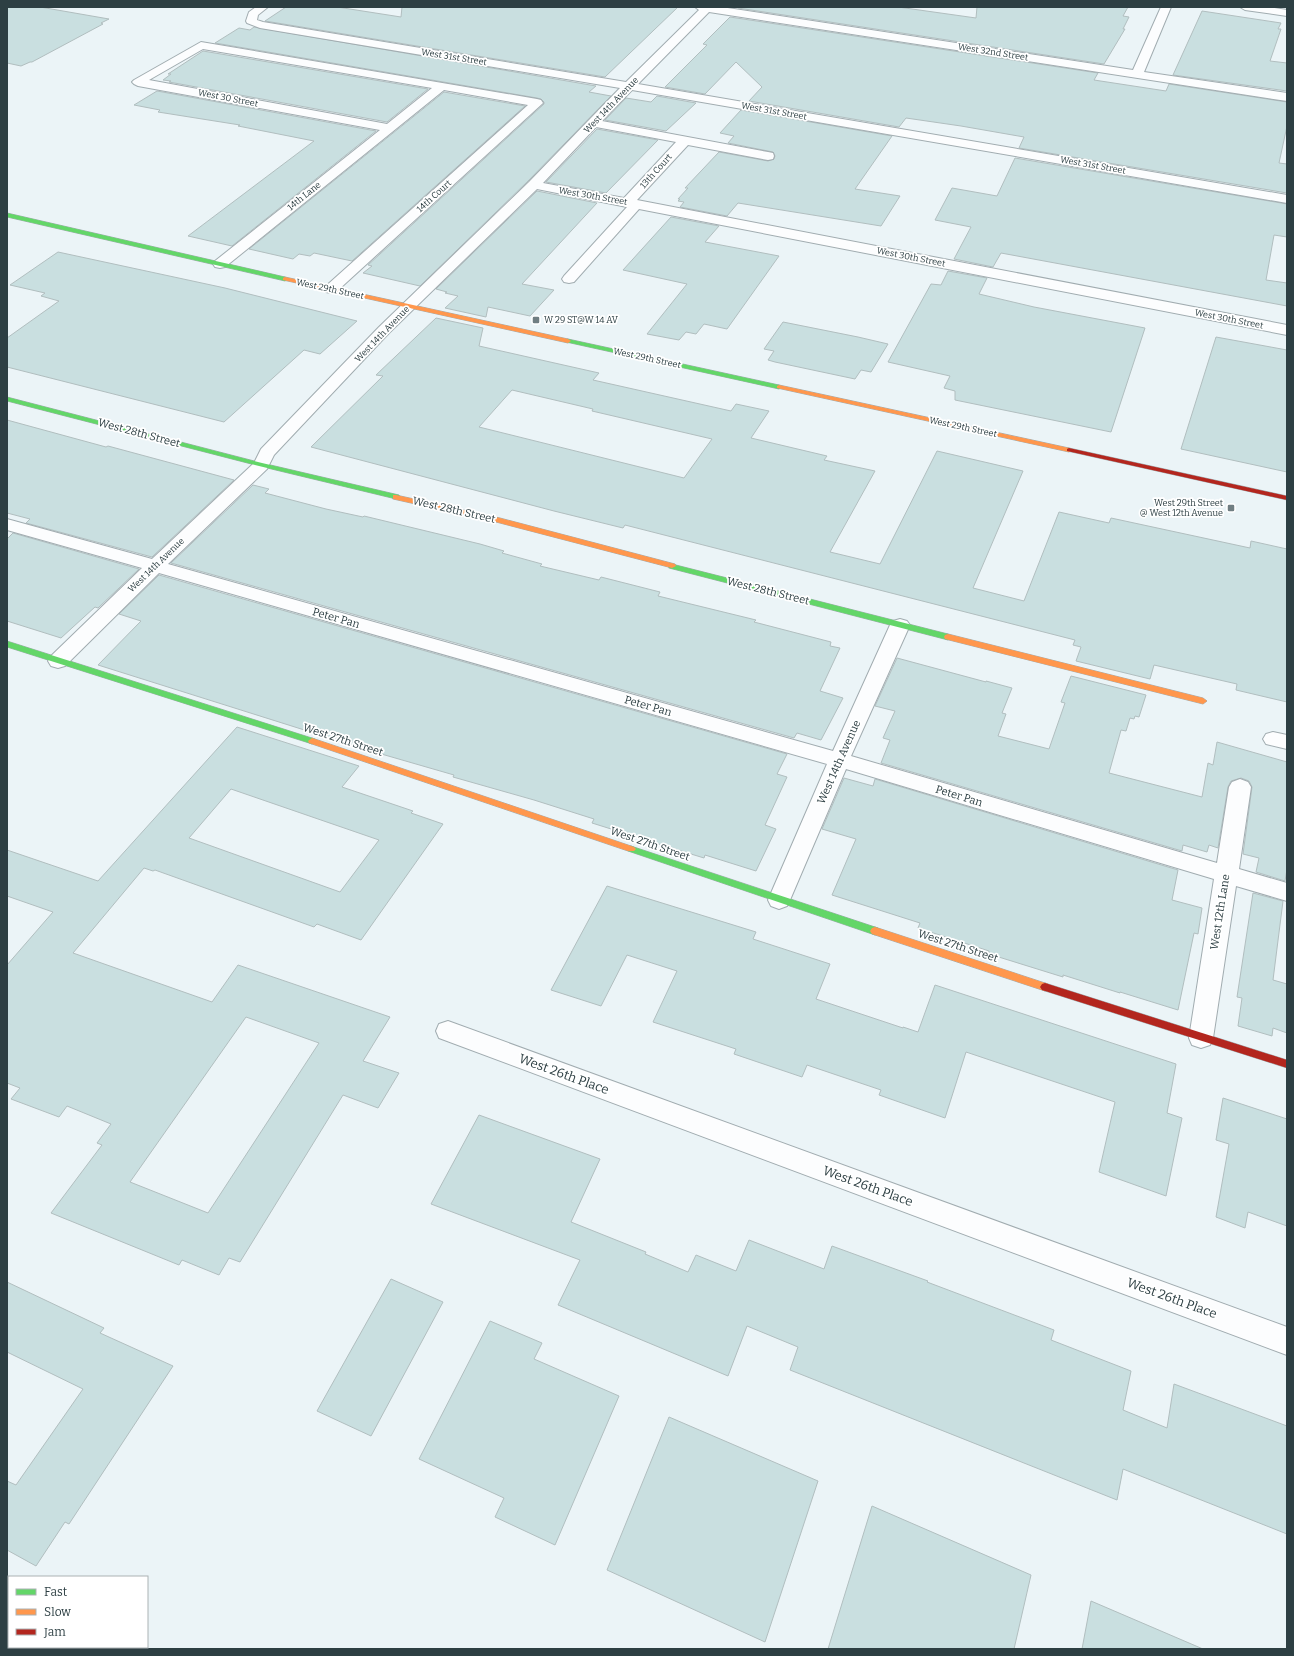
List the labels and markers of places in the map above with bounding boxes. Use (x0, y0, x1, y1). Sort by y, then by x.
marker: W 29 ST@W 14 AV (531, 315, 541, 325)
place label: W 29 ST@W 14 AV (544, 315, 619, 325)
place label: West 29th Street @ West 12th Avenue (1140, 498, 1224, 518)
marker: West 29th Street @ West 12th Avenue (1226, 503, 1236, 513)

